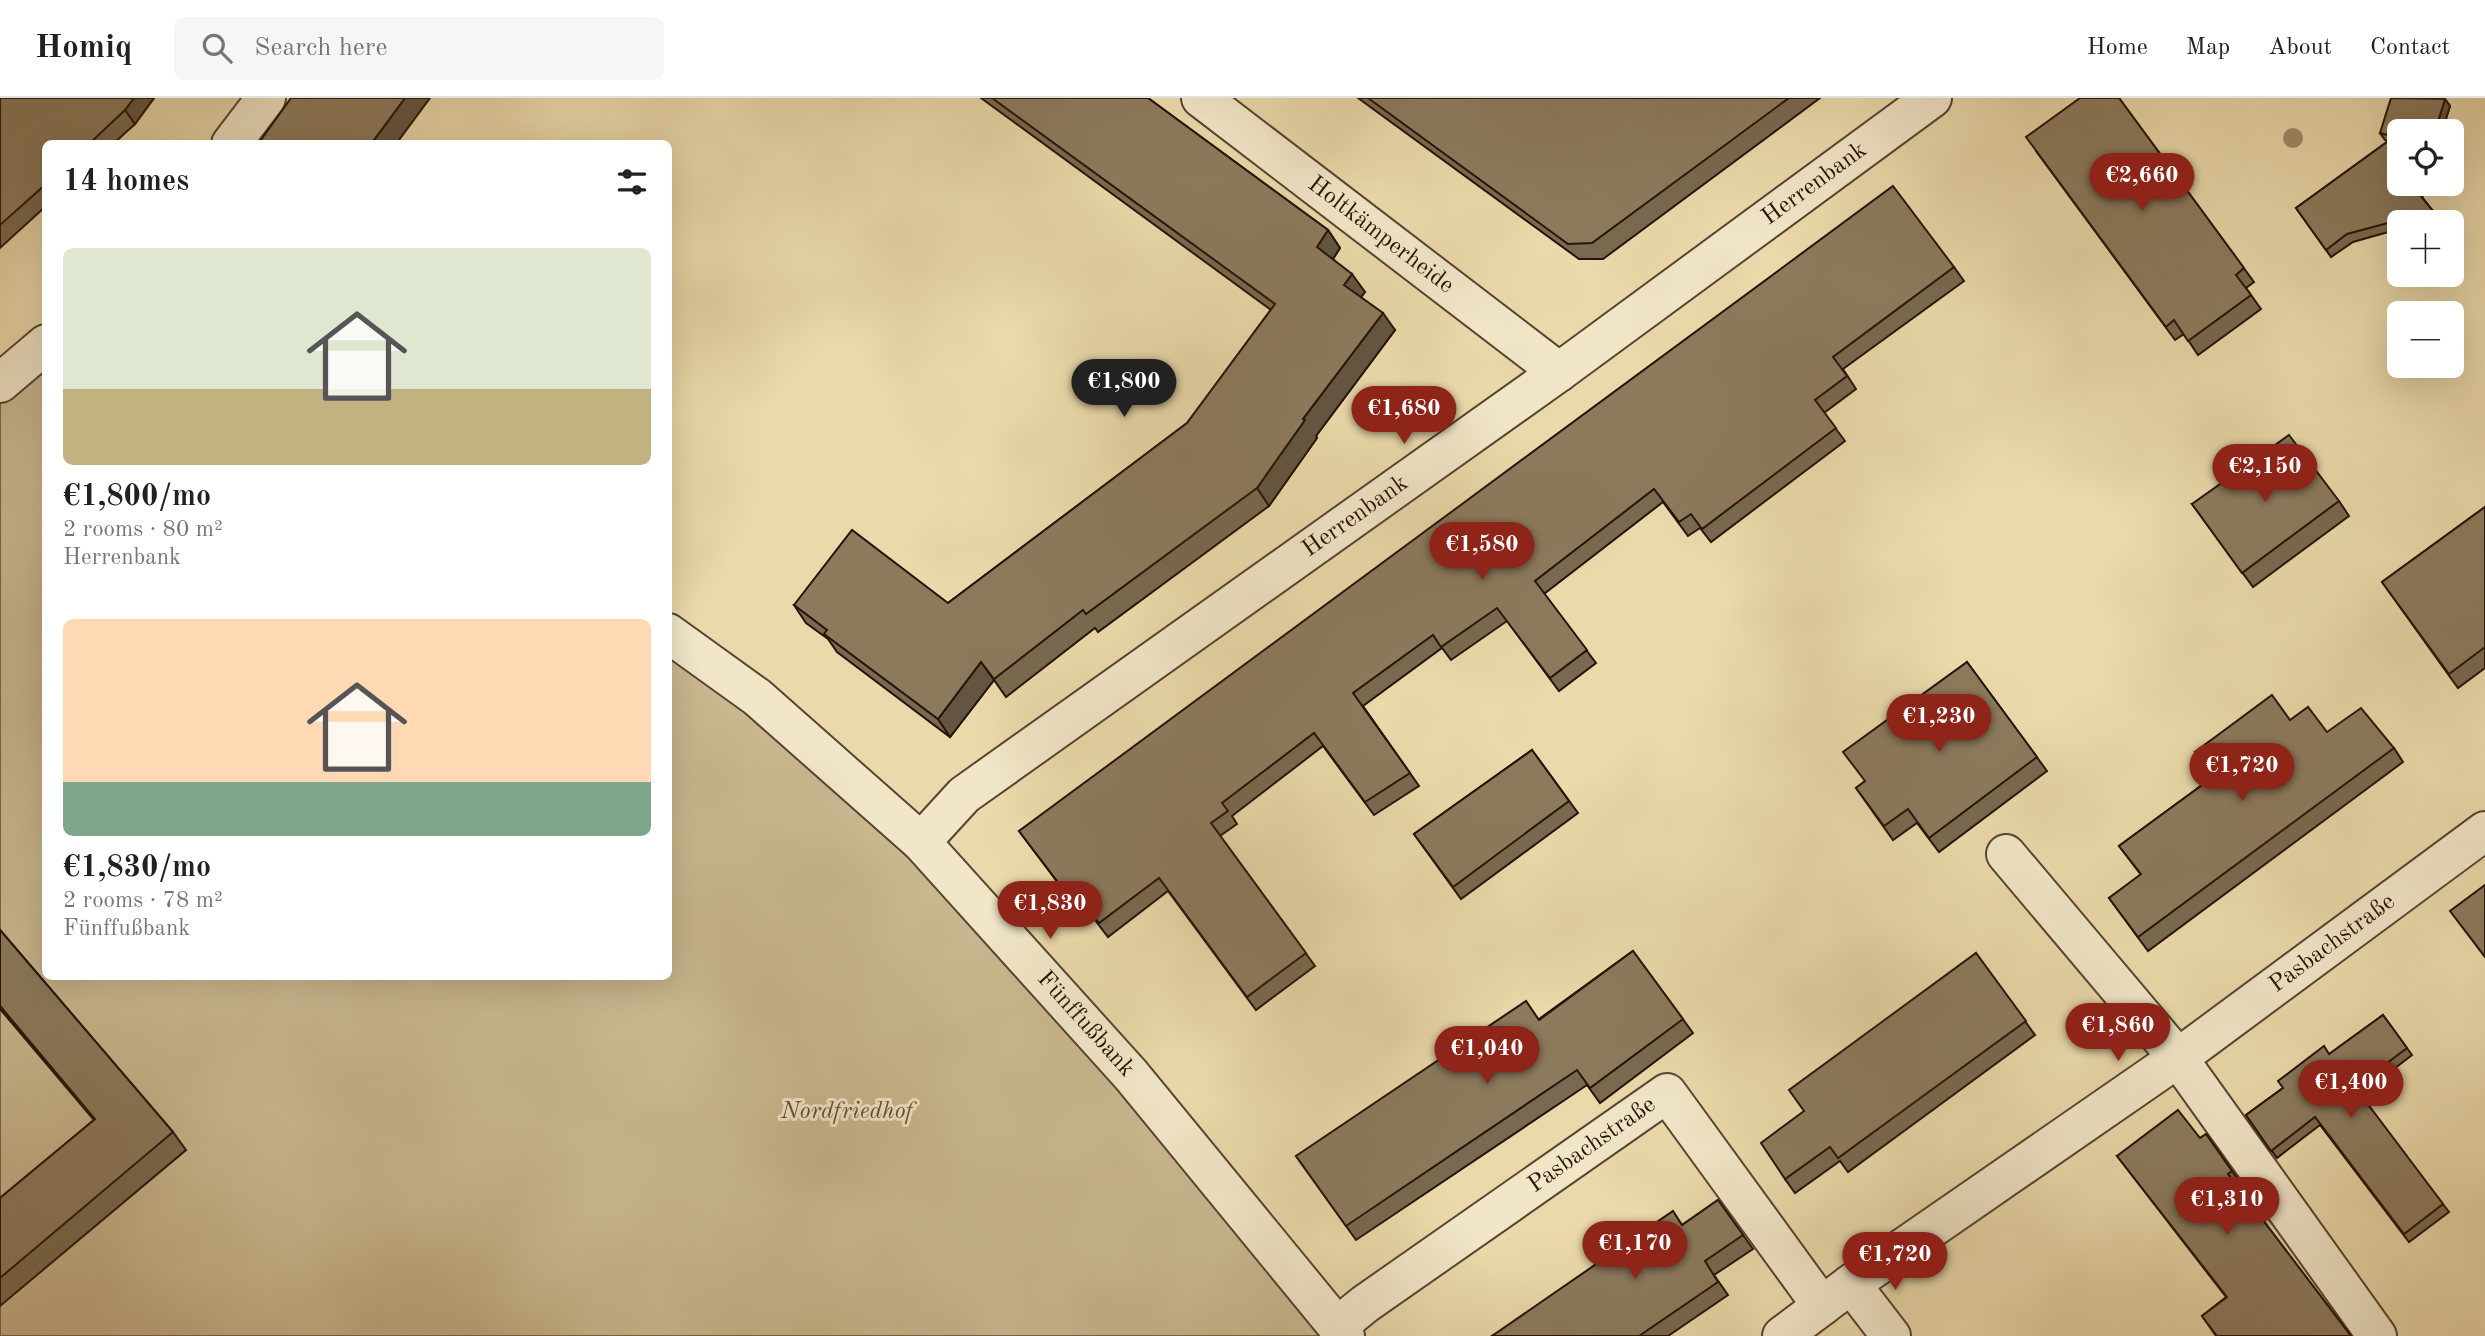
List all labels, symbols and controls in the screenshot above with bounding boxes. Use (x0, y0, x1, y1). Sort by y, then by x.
search box (174, 17, 664, 80)
icon: search (198, 29, 236, 67)
text: Homiq (35, 32, 132, 65)
text: Search here (254, 35, 387, 61)
text: Home (2087, 36, 2148, 60)
text: Map (2186, 36, 2230, 60)
text: About (2268, 36, 2332, 60)
text: Contact (2370, 36, 2450, 60)
map controls (2387, 119, 2464, 378)
button: locate (2387, 119, 2464, 196)
street label: Herrenbank (1758, 138, 1871, 230)
pin: €2,660 (2085, 153, 2199, 213)
icon: filters (613, 163, 651, 201)
text: €2,660 (2105, 164, 2179, 187)
text: 14 homes (63, 167, 189, 197)
street label: Holtkämperheide (1303, 172, 1458, 299)
button: + (2387, 210, 2464, 287)
icon: home (294, 293, 420, 419)
button: − (2387, 301, 2464, 378)
pin: €1,800 (1067, 360, 1181, 419)
text: €1,800 (1087, 370, 1161, 393)
pin: €1,680 (1347, 386, 1461, 446)
text: €1,680 (1367, 397, 1441, 420)
pin: €2,150 (2208, 444, 2322, 504)
text: €2,150 (2228, 455, 2302, 478)
street label: Herrenbank (1298, 471, 1413, 562)
text: €1,800/mo (63, 482, 211, 512)
text: 2 rooms · 80 m² (63, 518, 223, 541)
pin: €1,580 (1425, 522, 1539, 582)
text: €1,580 (1445, 533, 1519, 556)
text: Herrenbank (63, 546, 181, 569)
icon: home (294, 664, 420, 790)
pin: €1,230 (1882, 694, 1996, 754)
text: €1,230 (1902, 705, 1976, 728)
pin: €1,720 (2185, 744, 2299, 803)
text: €1,720 (2205, 754, 2279, 777)
text: €1,830/mo (63, 853, 211, 883)
pin: €1,830 (993, 882, 1107, 941)
text: 2 rooms · 78 m² (63, 889, 223, 912)
street label: Pasbachstraße (2265, 890, 2400, 998)
text: €1,830 (1013, 892, 1087, 915)
text: Fünffußbank (63, 917, 190, 940)
street label: Fünffußbank (1032, 967, 1139, 1082)
pin: €1,860 (2061, 1004, 2175, 1063)
text: €1,860 (2081, 1014, 2155, 1037)
pin: €1,040 (1430, 1026, 1544, 1086)
text: €1,040 (1450, 1037, 1524, 1060)
pin: €1,400 (2294, 1060, 2408, 1120)
text: €1,400 (2314, 1071, 2388, 1094)
street label: Pasbachstraße (1524, 1093, 1660, 1198)
park label: Nordfriedhof (780, 1100, 918, 1124)
pin: €1,310 (2170, 1178, 2284, 1237)
text: €1,310 (2190, 1188, 2264, 1211)
pin: €1,170 (1578, 1222, 1692, 1281)
text: €1,170 (1598, 1232, 1672, 1255)
pin: €1,720 (1838, 1232, 1952, 1292)
text: €1,720 (1858, 1243, 1932, 1266)

